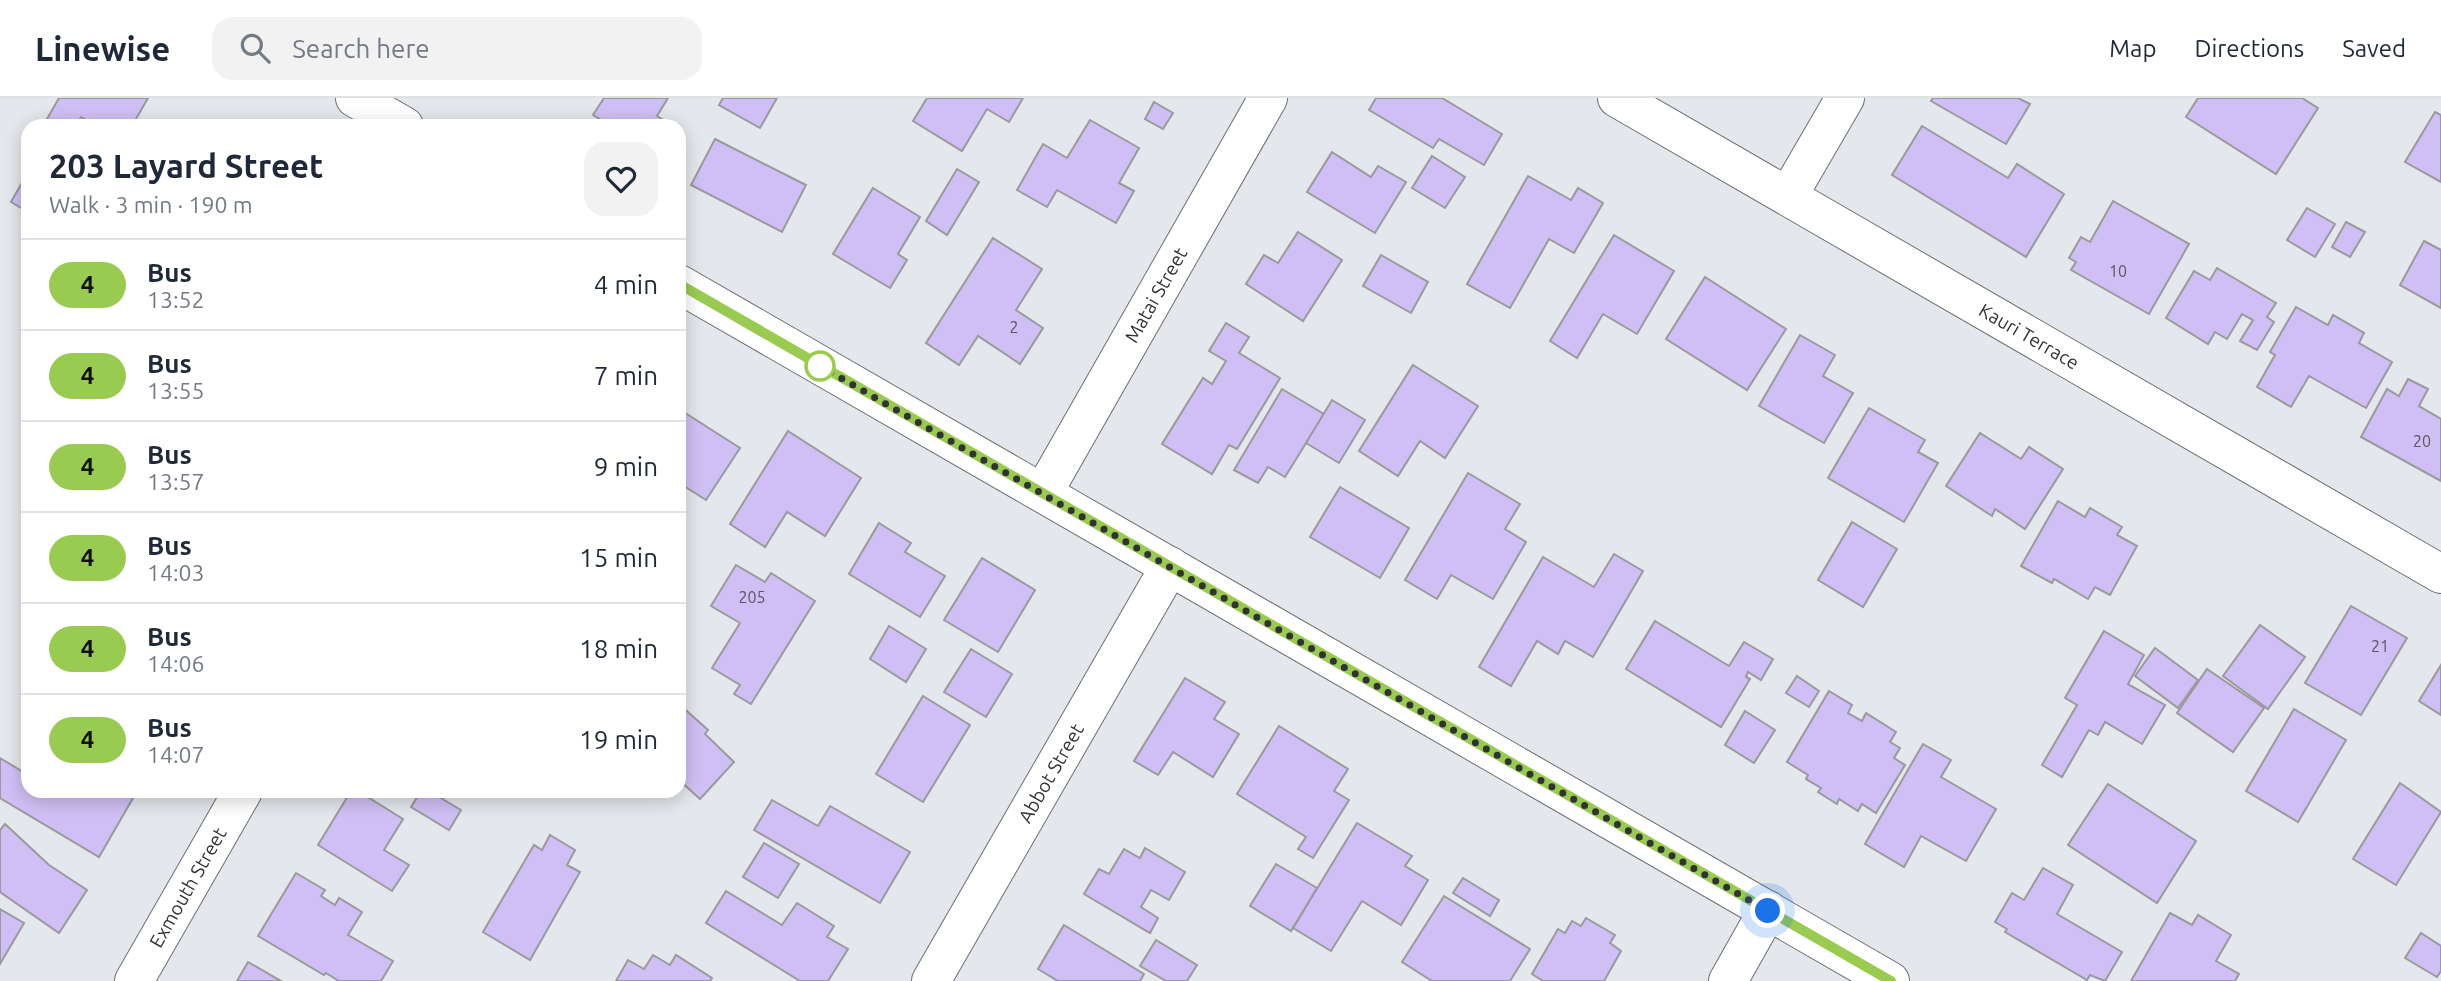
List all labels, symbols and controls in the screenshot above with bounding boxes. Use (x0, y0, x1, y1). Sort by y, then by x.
search box (212, 17, 702, 80)
icon: search (236, 29, 274, 67)
text: Linewise (35, 30, 170, 67)
text: Search here (292, 34, 430, 63)
text: Map (2109, 35, 2156, 62)
text: Directions (2194, 35, 2304, 62)
text: Saved (2342, 35, 2406, 62)
button: heart (584, 142, 658, 216)
text: 203 Layard Street (49, 147, 323, 184)
text: Walk · 3 min · 190 m (49, 192, 253, 217)
street label: Matai Street (1120, 243, 1192, 346)
text: Bus (147, 258, 192, 287)
house number: 10 (2109, 262, 2127, 280)
text: 4 min (594, 270, 658, 299)
text: 4 (81, 271, 94, 298)
text: 13:52 (147, 287, 205, 312)
street label: Kauri Terrace (1975, 299, 2083, 374)
house number: 2 (1009, 318, 1019, 336)
text: Bus (147, 349, 192, 378)
unlabelled marker (805, 351, 835, 381)
text: 7 min (594, 361, 658, 390)
text: 4 (81, 362, 94, 389)
text: 13:55 (147, 378, 205, 403)
house number: 20 (2413, 432, 2431, 450)
text: Bus (147, 440, 192, 469)
text: 9 min (594, 452, 658, 481)
text: 4 (81, 453, 94, 480)
text: 13:57 (147, 469, 205, 494)
text: Bus (147, 531, 192, 560)
text: 15 min (579, 543, 658, 572)
text: 4 (81, 544, 94, 571)
text: 14:03 (147, 560, 205, 585)
house number: 205 (738, 588, 766, 606)
text: Bus (147, 622, 192, 651)
text: 18 min (579, 634, 658, 663)
text: 4 (81, 635, 94, 662)
house number: 21 (2371, 637, 2389, 655)
text: 14:06 (147, 651, 205, 676)
text: Bus (147, 713, 192, 742)
street label: Abbot Street (1014, 719, 1088, 826)
text: 19 min (579, 725, 658, 754)
text: 4 (81, 726, 94, 753)
text: 14:07 (147, 742, 205, 767)
street label: Exmouth Street (145, 823, 231, 951)
your location (1750, 893, 1785, 928)

